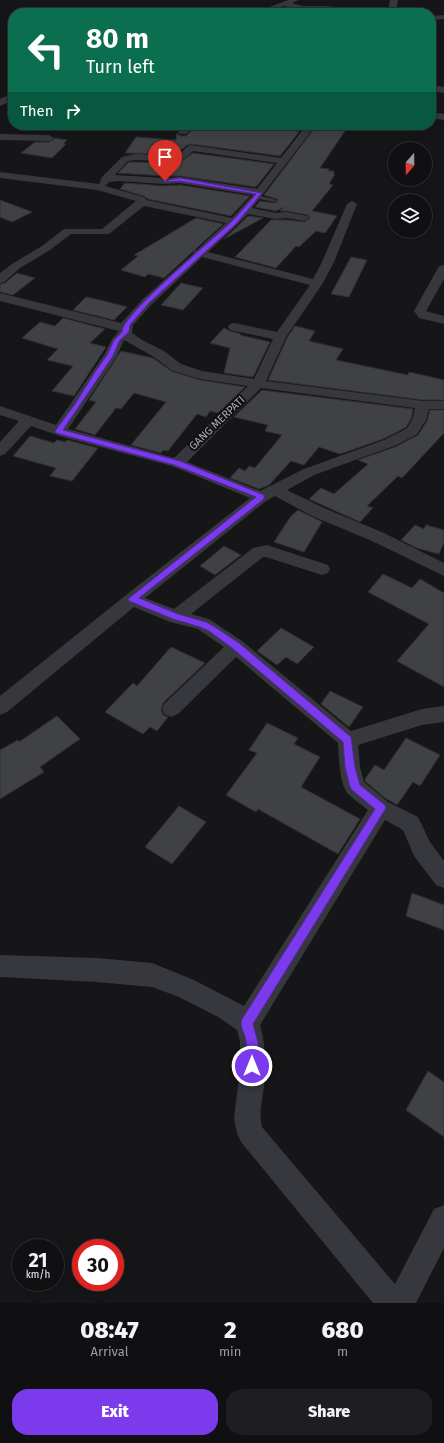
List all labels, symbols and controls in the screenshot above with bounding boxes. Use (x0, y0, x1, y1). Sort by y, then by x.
text: 80 m (86, 22, 149, 55)
icon: left (20, 24, 72, 76)
text: Turn left (86, 56, 155, 78)
icon: right (62, 100, 84, 122)
text: Then (20, 102, 54, 120)
pin (148, 140, 182, 181)
north arrow (388, 142, 432, 186)
map controls (388, 142, 432, 238)
icon: arrive (154, 146, 176, 168)
button: layers (388, 194, 432, 238)
street label: GANG MERPATI (187, 393, 247, 453)
position arrow (231, 1045, 273, 1087)
speed limit sign: 30 (72, 1239, 124, 1291)
text: 21 (28, 1248, 48, 1272)
text: km/h (26, 1269, 50, 1281)
text: 08:47 (80, 1316, 139, 1344)
text: 2 (224, 1316, 236, 1344)
text: 680 (322, 1316, 364, 1344)
text: Arrival (90, 1344, 129, 1359)
text: min (219, 1344, 241, 1359)
text: m (337, 1344, 348, 1359)
button: Exit (12, 1389, 218, 1435)
button: Share (226, 1389, 432, 1435)

